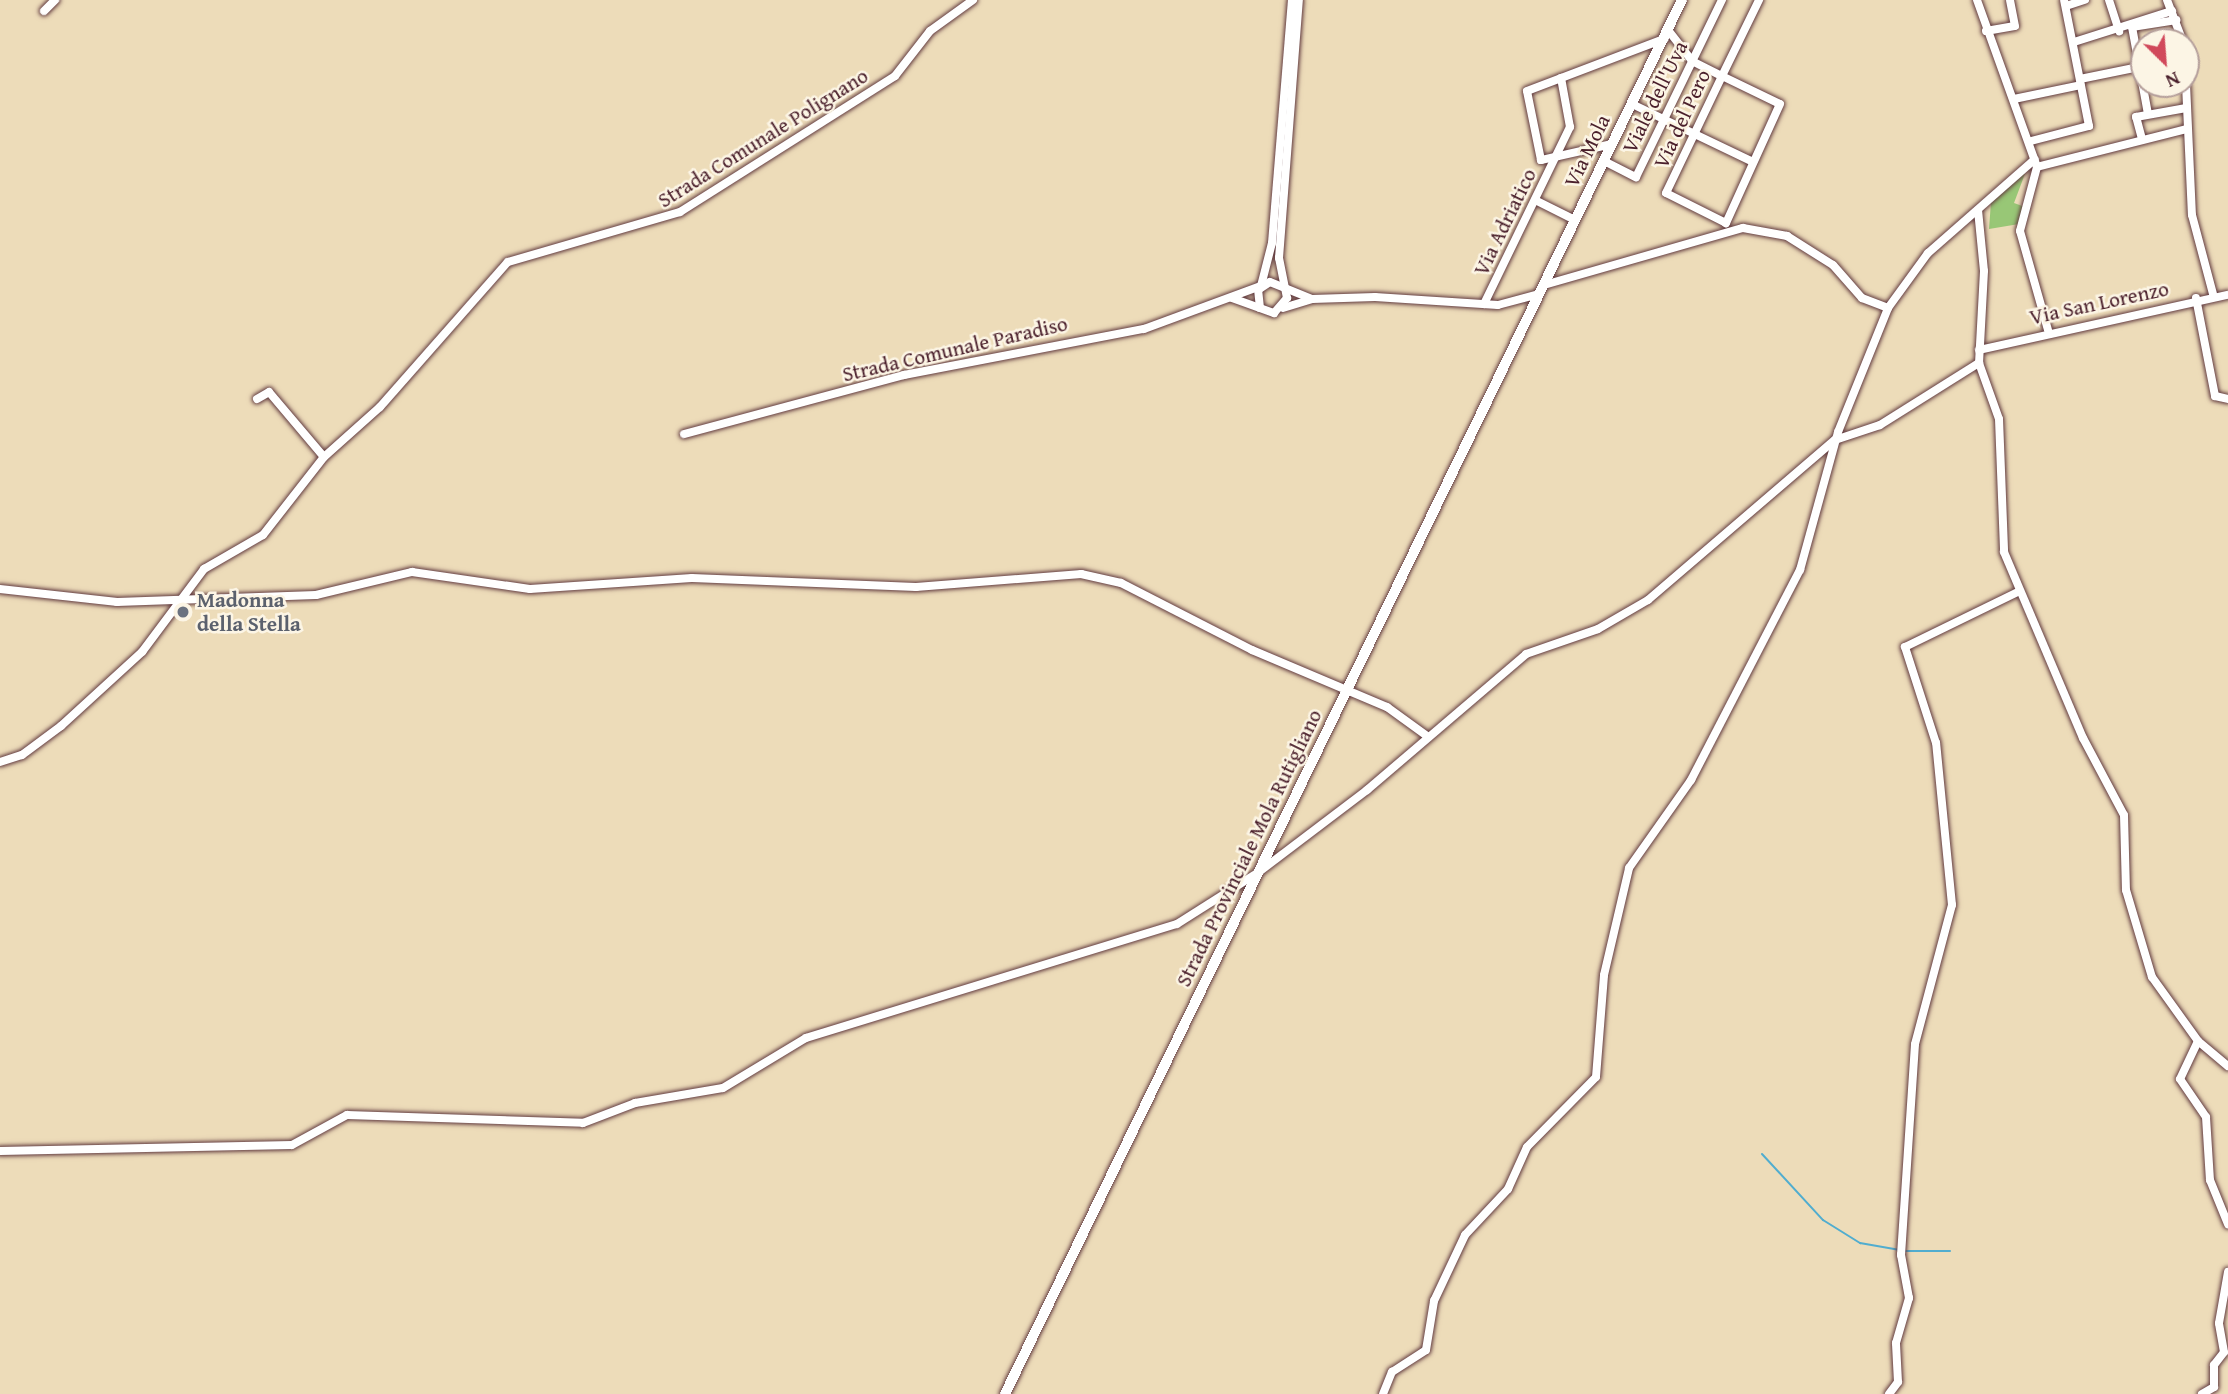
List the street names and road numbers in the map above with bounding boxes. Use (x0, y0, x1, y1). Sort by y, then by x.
street label: Viale dell'Uva (1617, 37, 1693, 157)
street label: Strada Comunale Polignano (653, 63, 873, 213)
street label: Via del Pero (1648, 66, 1716, 172)
street label: Via Mola (1559, 110, 1615, 192)
street label: Via Adriatico (1468, 164, 1542, 280)
street label: Via San Lorenzo (2027, 276, 2171, 330)
street label: Strada Comunale Paradiso (840, 311, 1070, 387)
street label: Strada Provinciale Mola Rutigliano (1171, 705, 1327, 991)

